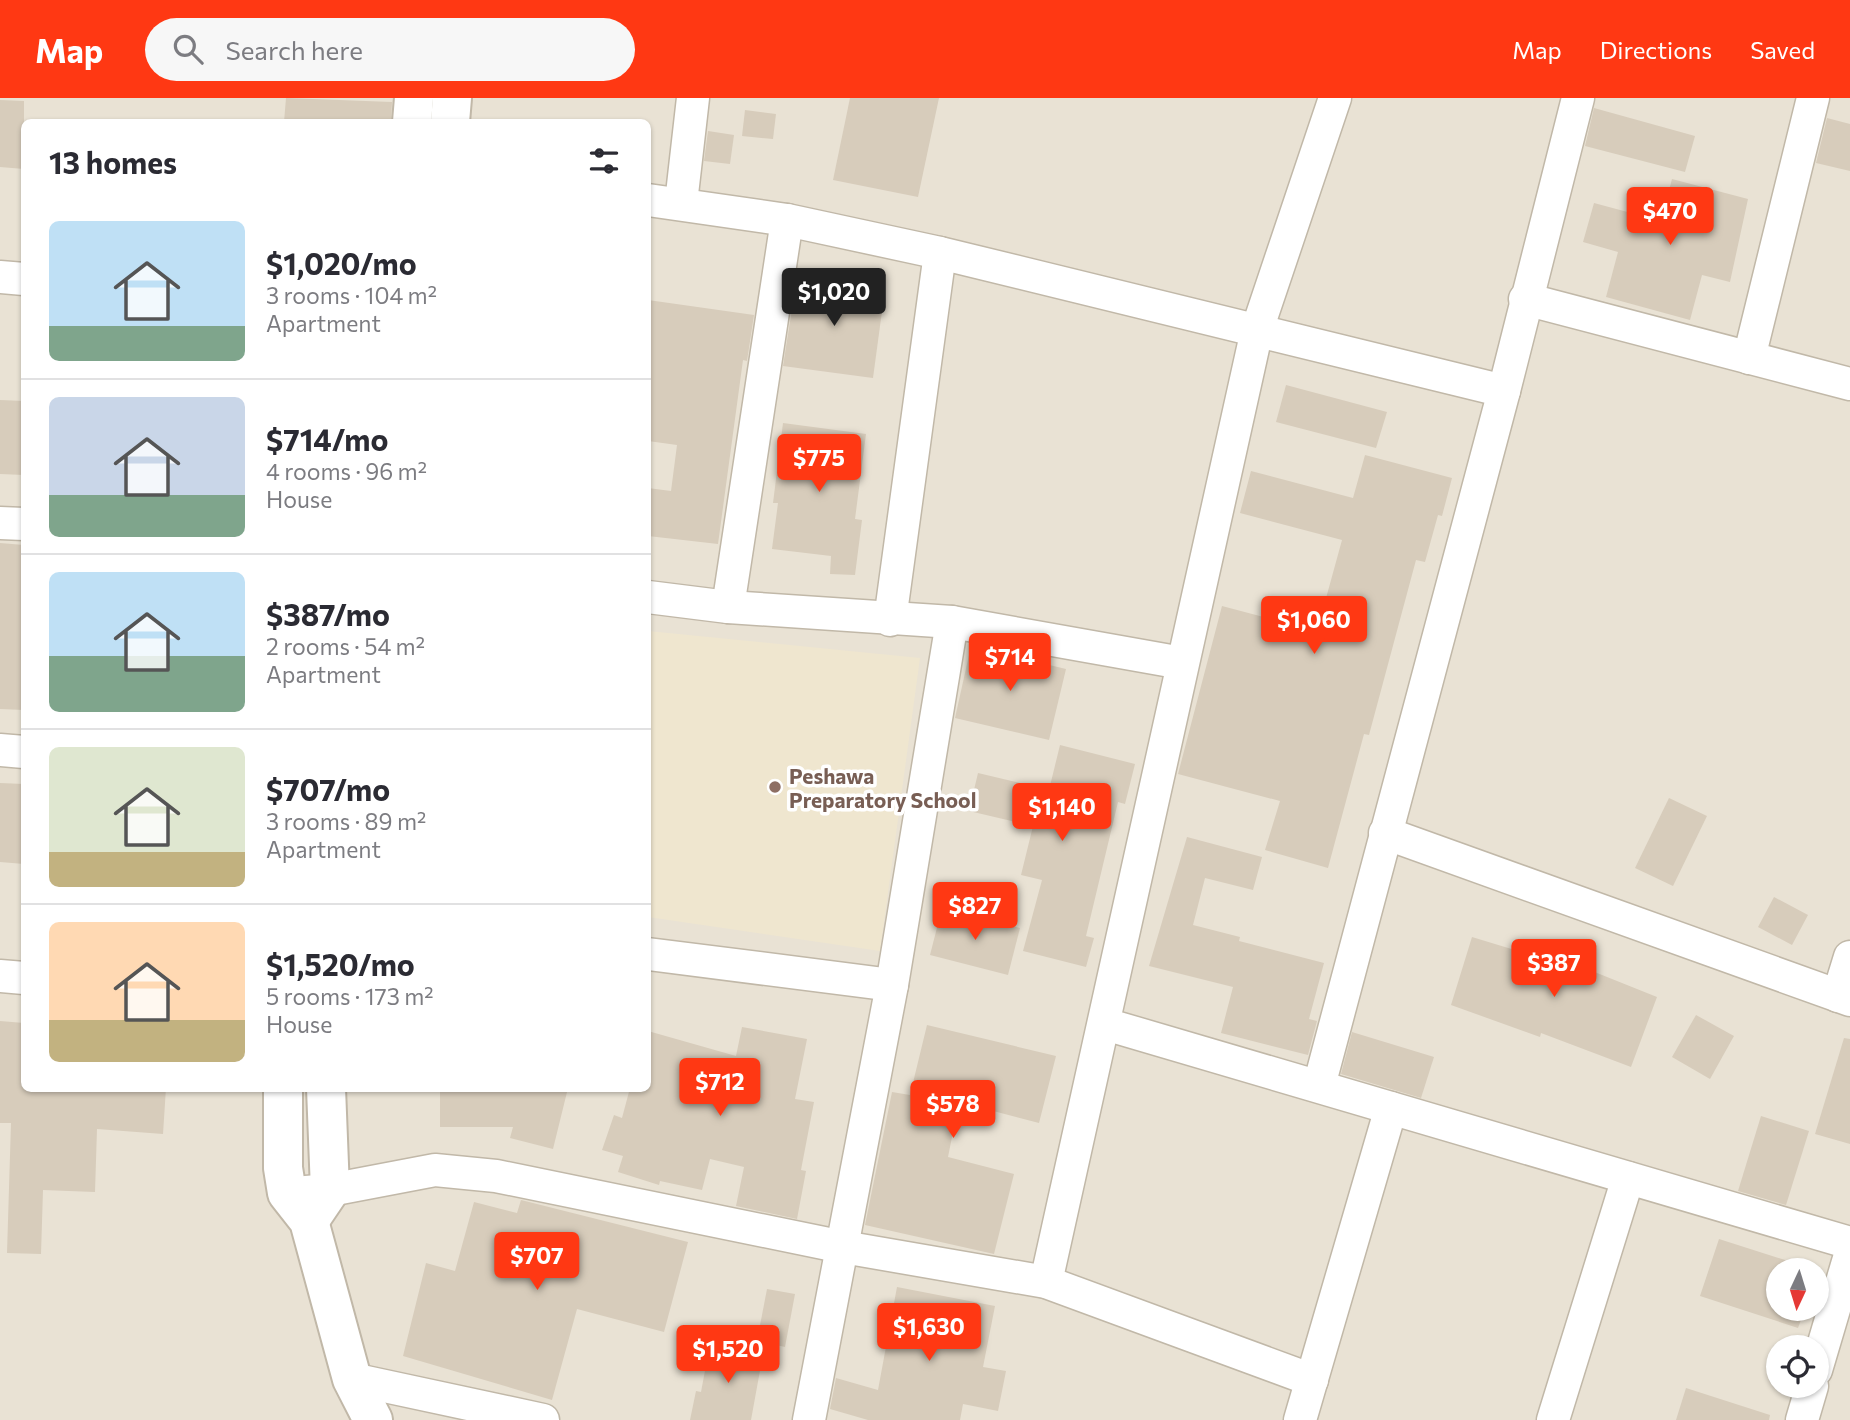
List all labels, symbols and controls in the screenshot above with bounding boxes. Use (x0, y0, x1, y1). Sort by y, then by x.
search box (145, 18, 635, 81)
text: Map (35, 29, 103, 70)
icon: search (169, 30, 207, 68)
text: Search here (225, 34, 363, 65)
text: Map (1512, 35, 1562, 64)
text: Directions (1600, 35, 1712, 64)
text: Saved (1750, 35, 1815, 64)
icon: filters (585, 142, 623, 180)
text: 13 homes (49, 143, 177, 180)
pin: $470 (1629, 188, 1711, 247)
text: $470 (1643, 196, 1697, 224)
text: $1,020/mo (266, 244, 417, 281)
icon: home (105, 249, 189, 333)
pin: $1,020 (777, 268, 891, 328)
text: $1,020 (798, 277, 870, 305)
text: 3 rooms · 104 m² (266, 281, 437, 309)
text: Apartment (266, 309, 381, 337)
text: $714/mo (266, 420, 388, 457)
icon: home (105, 425, 189, 509)
pin: $775 (778, 434, 860, 494)
text: $775 (793, 443, 845, 471)
text: 4 rooms · 96 m² (266, 457, 427, 485)
text: House (266, 485, 332, 513)
text: $387/mo (266, 595, 390, 632)
pin: $1,060 (1257, 596, 1371, 656)
icon: home (105, 600, 189, 684)
text: $1,060 (1277, 605, 1351, 633)
text: 2 rooms · 54 m² (266, 632, 425, 660)
pin: $714 (969, 634, 1051, 693)
text: $714 (985, 642, 1035, 670)
text: Apartment (266, 660, 381, 688)
place label: Peshawa Preparatory School (789, 763, 976, 812)
text: $707/mo (266, 770, 390, 807)
icon: home (105, 775, 189, 859)
marker: Peshawa Preparatory School (767, 779, 783, 795)
pin: $1,140 (1005, 784, 1119, 843)
text: $1,140 (1028, 792, 1096, 820)
text: 3 rooms · 89 m² (266, 807, 426, 835)
text: Apartment (266, 835, 381, 863)
pin: $827 (934, 882, 1016, 942)
text: $827 (949, 891, 1001, 919)
pin: $387 (1513, 940, 1595, 999)
text: $1,520/mo (266, 945, 415, 982)
text: $387 (1527, 948, 1581, 976)
icon: home (105, 950, 189, 1034)
text: 5 rooms · 173 m² (266, 982, 433, 1010)
text: House (266, 1010, 332, 1038)
pin: $712 (679, 1058, 761, 1118)
text: $712 (695, 1067, 745, 1095)
pin: $578 (912, 1080, 994, 1140)
text: $578 (926, 1089, 980, 1117)
pin: $707 (496, 1232, 578, 1292)
text: $707 (510, 1241, 564, 1269)
north arrow (1766, 1258, 1829, 1321)
map controls (1766, 1258, 1829, 1398)
pin: $1,630 (872, 1304, 986, 1363)
text: $1,630 (893, 1312, 965, 1340)
pin: $1,520 (671, 1326, 785, 1385)
text: $1,520 (692, 1334, 764, 1362)
button: locate (1766, 1335, 1829, 1398)

